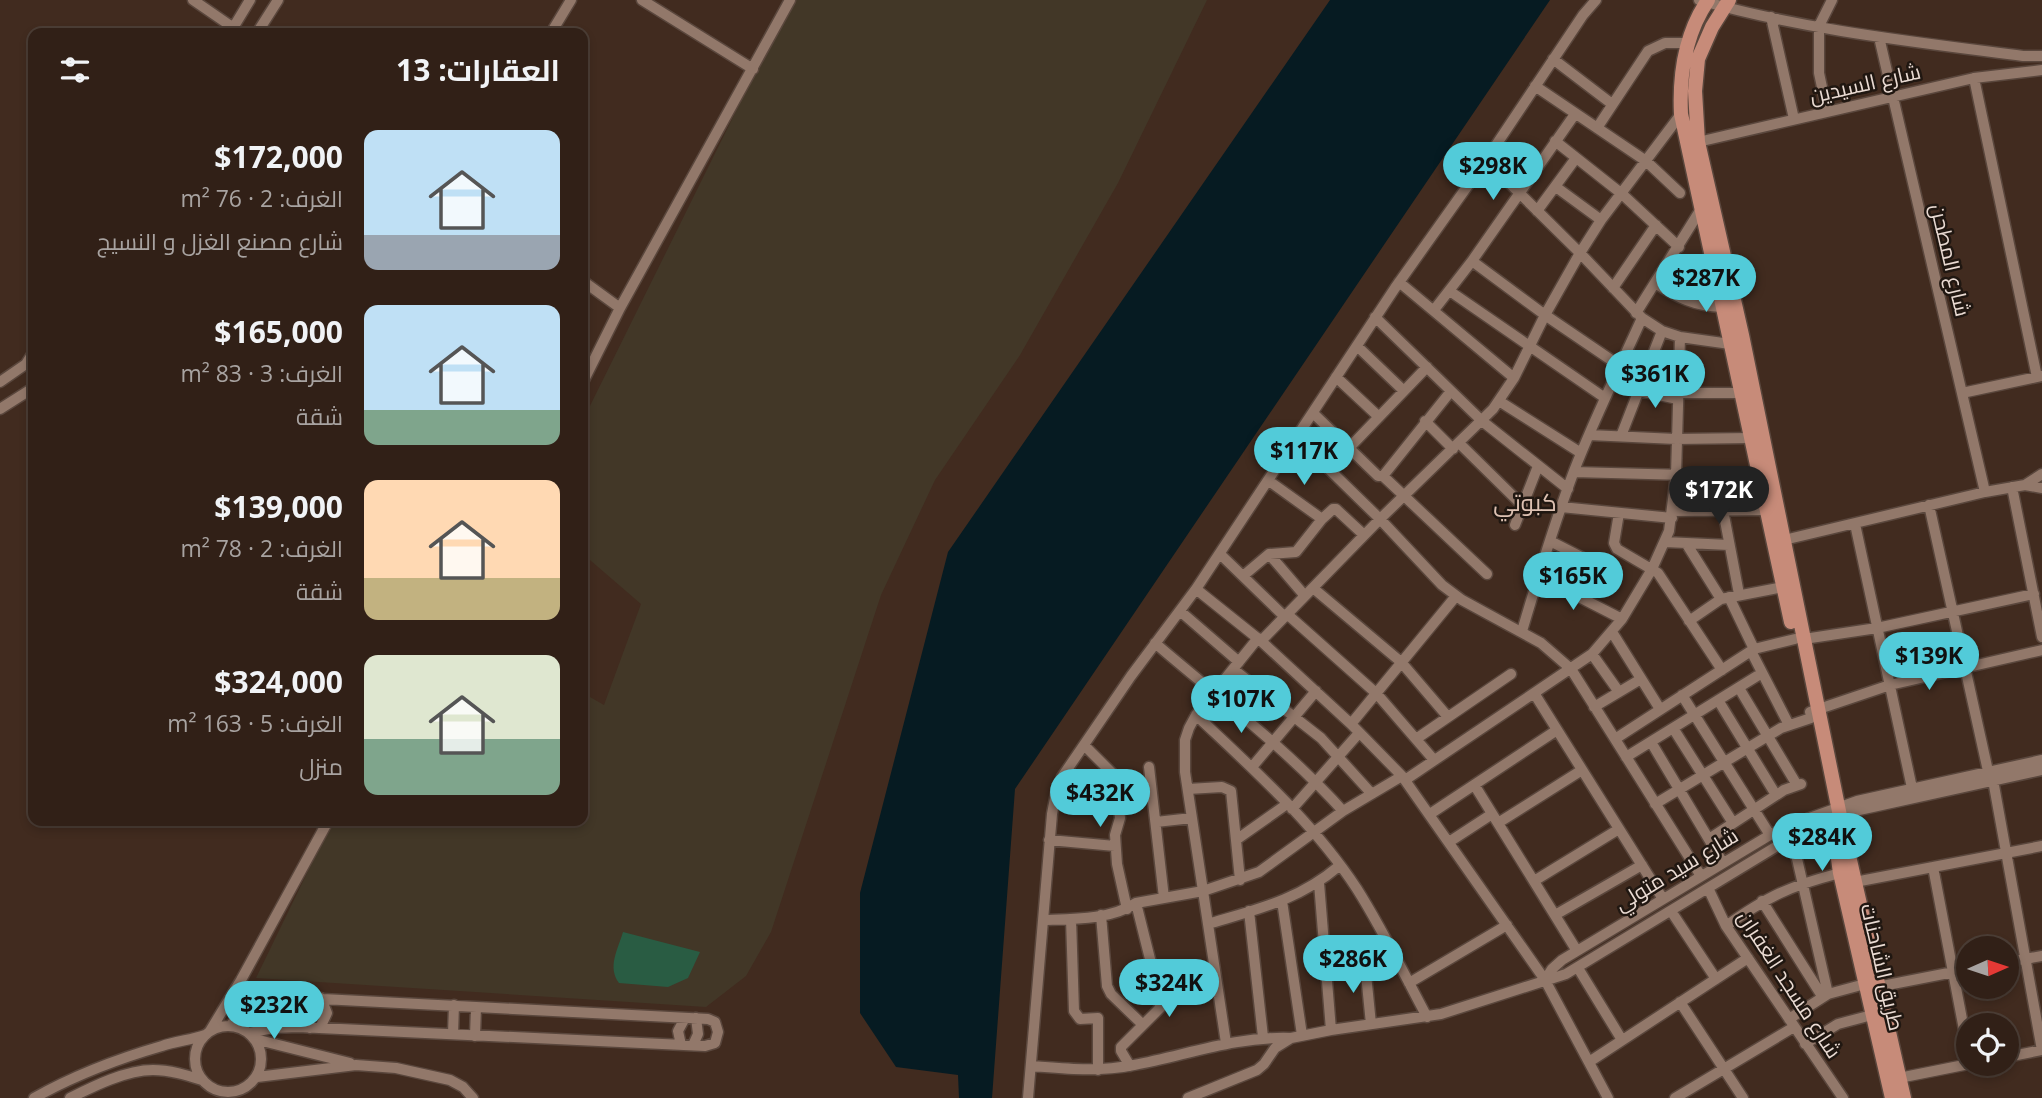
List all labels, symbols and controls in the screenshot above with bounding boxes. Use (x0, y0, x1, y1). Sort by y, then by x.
text: العقارات: 13 (396, 49, 560, 90)
icon: filters (56, 51, 94, 89)
street label: شارع السيدين (1807, 57, 1924, 110)
text: $172,000 (214, 136, 343, 177)
pin: $298K (1444, 142, 1542, 202)
text: $298K (1459, 149, 1527, 181)
icon: home (420, 158, 504, 242)
text: الغرف: 2 · 76 m² (180, 182, 343, 214)
street label: شارع المطحن (1923, 201, 1978, 319)
text: شارع مصنع الغزل و النسيج (97, 225, 343, 257)
pin: $287K (1657, 254, 1755, 314)
text: $287K (1672, 261, 1740, 293)
text: $165,000 (214, 311, 343, 352)
icon: home (420, 333, 504, 417)
pin: $361K (1606, 350, 1704, 410)
text: الغرف: 3 · 83 m² (180, 357, 343, 389)
text: $361K (1621, 357, 1689, 389)
text: شقة (296, 400, 343, 432)
pin: $117K (1255, 428, 1353, 487)
text: $117K (1270, 434, 1338, 466)
pin: $172K (1670, 466, 1768, 526)
text: $172K (1685, 473, 1753, 505)
district label: كبوتي (1493, 485, 1557, 522)
text: $139,000 (214, 486, 343, 527)
icon: home (420, 508, 504, 592)
text: الغرف: 2 · 78 m² (180, 532, 343, 564)
pin: $165K (1524, 552, 1622, 612)
text: $165K (1539, 559, 1607, 591)
text: شقة (296, 575, 343, 607)
pin: $139K (1880, 632, 1978, 692)
text: $139K (1895, 639, 1963, 671)
text: $324,000 (214, 661, 343, 702)
pin: $107K (1192, 676, 1290, 735)
text: $107K (1207, 682, 1275, 714)
icon: home (420, 683, 504, 767)
text: الغرف: 5 · 163 m² (167, 707, 343, 739)
text: منزل (299, 750, 343, 782)
pin: $432K (1051, 770, 1149, 829)
text: $432K (1066, 776, 1134, 808)
pin: $284K (1773, 814, 1871, 873)
text: $284K (1788, 820, 1856, 852)
street label: شارع سيد متولي (1609, 821, 1745, 920)
street label: طريق الشاحنات (1855, 901, 1911, 1033)
street label: شارع مسجد الغفران (1731, 905, 1848, 1064)
pin: $286K (1304, 936, 1402, 995)
north arrow (1956, 936, 2020, 999)
map controls (1956, 936, 2019, 1076)
text: $286K (1319, 942, 1387, 974)
pin: $324K (1120, 960, 1218, 1019)
text: $324K (1135, 966, 1203, 998)
pin: $232K (225, 982, 323, 1041)
text: $232K (240, 988, 308, 1020)
button: locate (1956, 1013, 2019, 1076)

